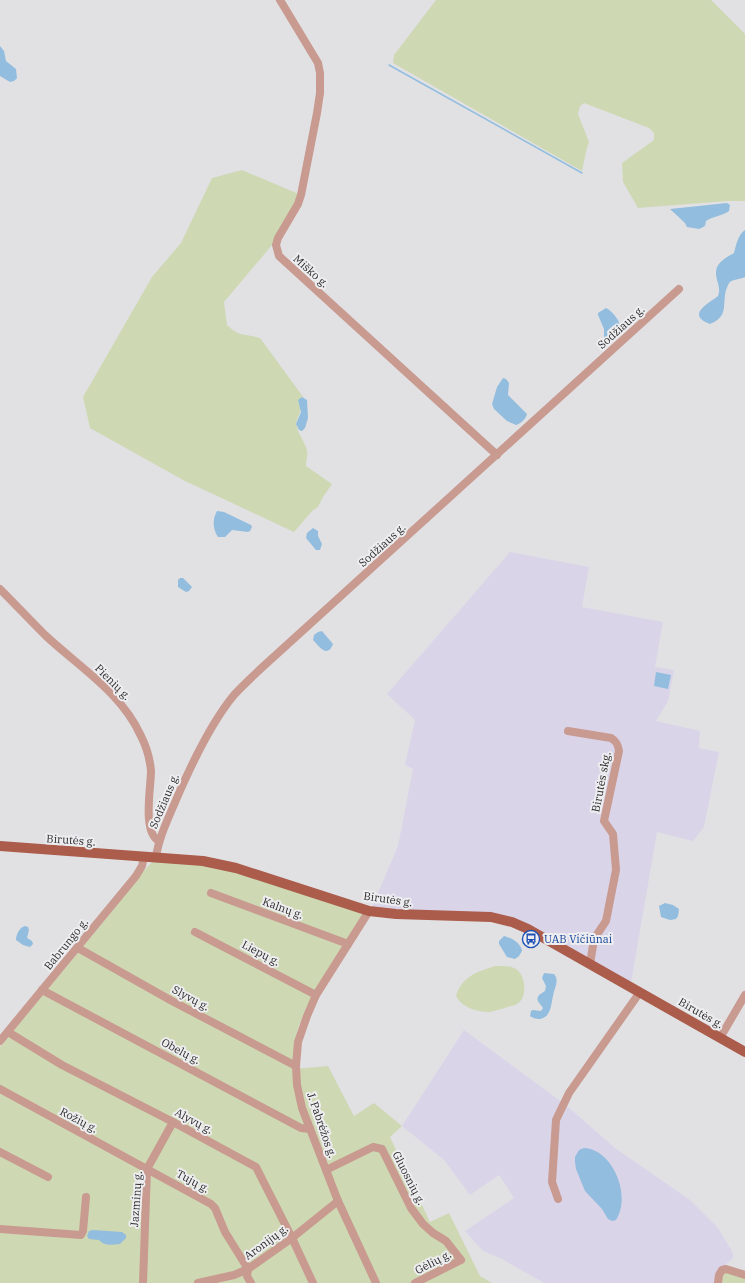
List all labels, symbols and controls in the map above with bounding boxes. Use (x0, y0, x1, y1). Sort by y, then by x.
street label: Miško g. (291, 252, 332, 290)
street label: Sodžiaus g. (595, 302, 647, 352)
street label: Sodžiaus g. (356, 520, 408, 570)
street label: Pienių g. (92, 661, 134, 703)
street label: Birutės skg. (588, 751, 614, 813)
street label: Sodžiaus g. (146, 771, 182, 831)
street label: Birutės g. (46, 831, 96, 849)
street label: Birutės g. (363, 889, 414, 909)
street label: Kalnų g. (261, 894, 305, 922)
street label: Babrungo g. (41, 915, 91, 973)
bus stop icon: UAB Vičiūnai (521, 929, 541, 949)
place label: UAB Vičiūnai (544, 932, 613, 946)
street label: Liepų g. (240, 937, 282, 969)
street label: Slyvų g. (170, 982, 212, 1014)
street label: Birutės g. (676, 995, 726, 1031)
street label: Obelų g. (159, 1035, 203, 1067)
street label: J. Pabrėžos g. (304, 1090, 340, 1160)
street label: Rožių g. (58, 1104, 100, 1136)
street label: Alyvų g. (173, 1105, 216, 1137)
street label: Gluosnių g. (389, 1149, 429, 1207)
street label: Tujų g. (174, 1166, 212, 1196)
street label: Jazminų g. (127, 1171, 145, 1227)
street label: Aronijų g. (241, 1221, 291, 1263)
street label: Gėlių g. (412, 1247, 454, 1277)

